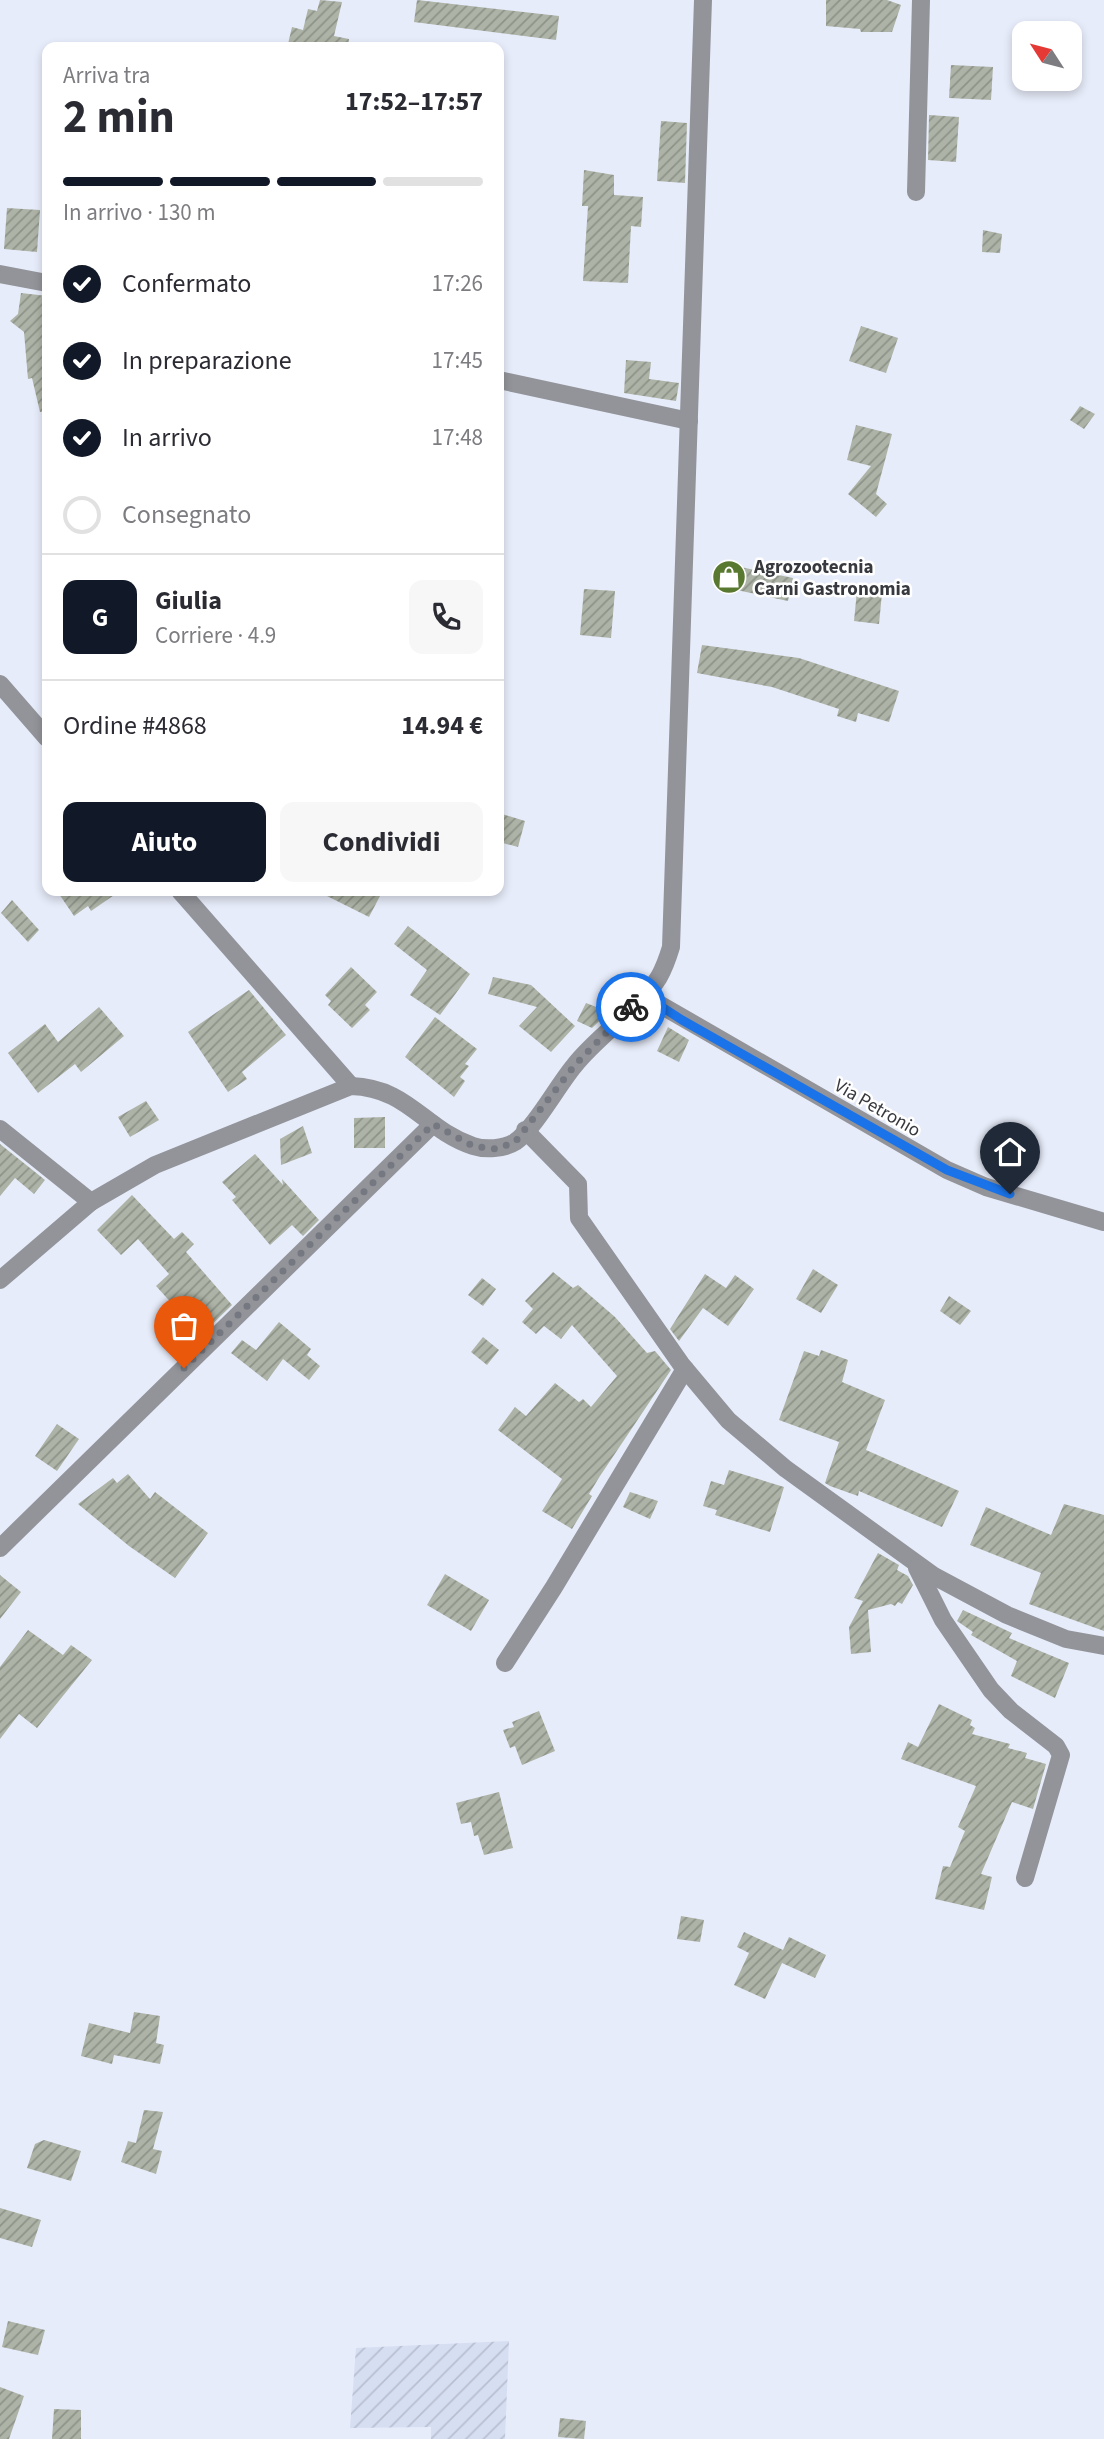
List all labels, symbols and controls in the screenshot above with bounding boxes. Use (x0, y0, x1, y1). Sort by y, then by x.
north arrow (1012, 21, 1082, 91)
map controls (1012, 21, 1082, 91)
text: Arriva tra (63, 59, 150, 92)
text: 17:52–17:57 (345, 83, 483, 120)
text: 2 min (63, 85, 175, 150)
text: In arrivo · 130 m (63, 196, 215, 229)
icon: check (63, 265, 101, 303)
text: Confermato (122, 265, 251, 302)
text: 17:26 (432, 267, 483, 300)
icon: check (63, 342, 101, 380)
text: In preparazione (122, 342, 292, 379)
text: 17:45 (432, 344, 483, 377)
icon: check (63, 419, 101, 457)
text: In arrivo (122, 419, 212, 456)
text: 17:48 (432, 421, 483, 454)
text: Consegnato (122, 496, 251, 533)
place label: Agrozootecnia Carni Gastronomia (753, 554, 911, 603)
shop icon: Agrozootecnia Carni Gastronomia (710, 558, 748, 596)
button: phone (409, 580, 483, 654)
text: Giulia (155, 582, 222, 619)
text: G (92, 599, 108, 636)
text: Corriere · 4.9 (155, 619, 276, 652)
text: Ordine #4868 (63, 707, 207, 744)
text: 14.94 € (401, 707, 483, 744)
button: Aiuto (63, 802, 266, 882)
button: Condividi (280, 802, 483, 882)
courier (596, 972, 666, 1042)
icon: bike (612, 988, 650, 1026)
street label: Via Petronio (829, 1073, 926, 1144)
pin (980, 1122, 1040, 1194)
icon: home (991, 1133, 1029, 1171)
pin (154, 1296, 214, 1368)
icon: bag (165, 1307, 203, 1345)

